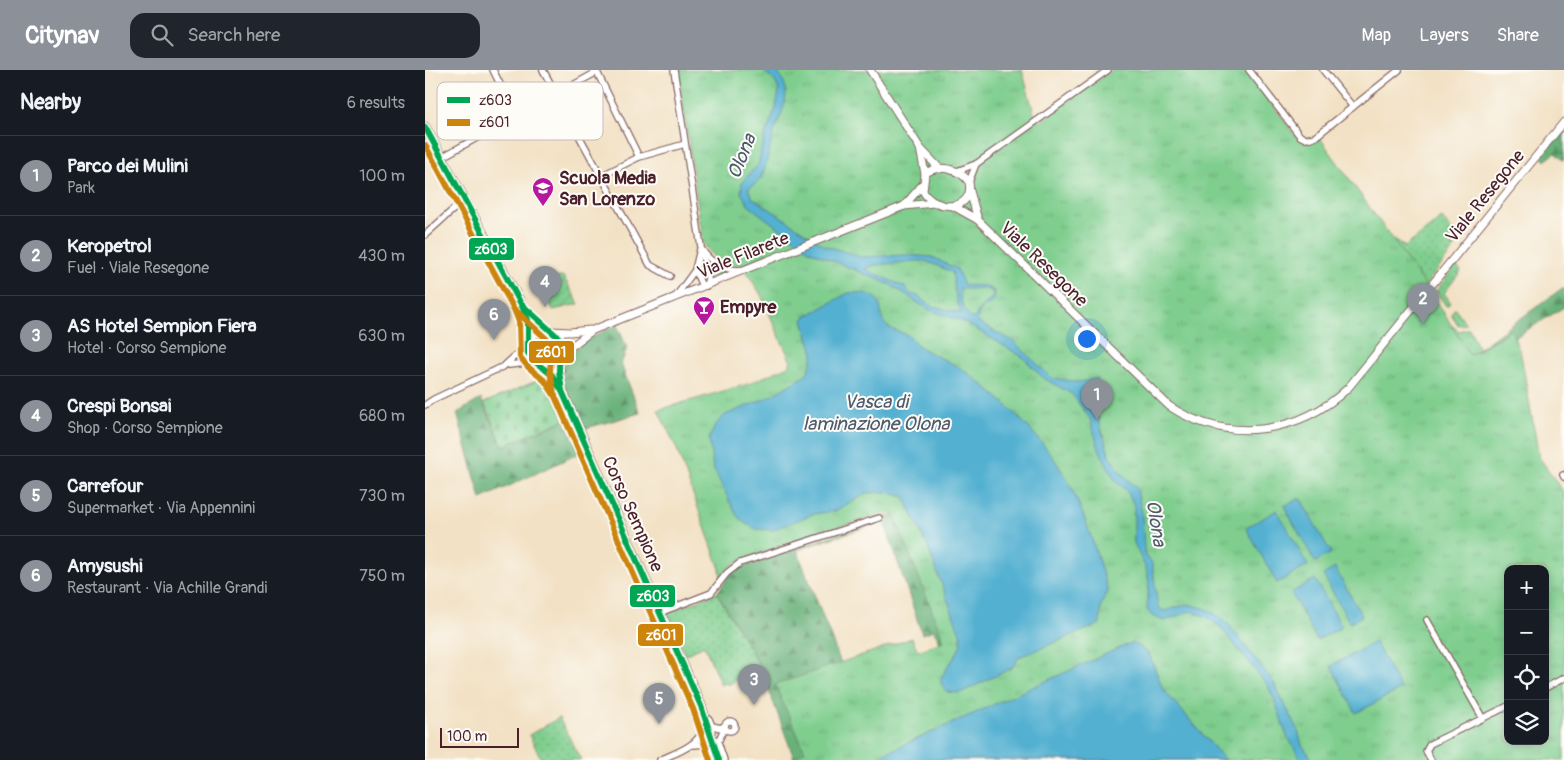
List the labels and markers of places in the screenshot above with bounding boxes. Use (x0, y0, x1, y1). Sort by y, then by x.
place label: Scuola Media San Lorenzo (559, 167, 657, 211)
school or university icon: Scuola Media San Lorenzo (531, 176, 555, 207)
pin: 4 (529, 266, 561, 307)
pin: 2 (1407, 283, 1439, 324)
bar icon: Empyre (692, 295, 716, 326)
place label: Empyre (720, 296, 778, 319)
pin: 6 (478, 299, 510, 340)
pin: 1 (1081, 379, 1113, 420)
pin: 3 (738, 664, 770, 705)
pin: 5 (643, 683, 675, 724)

